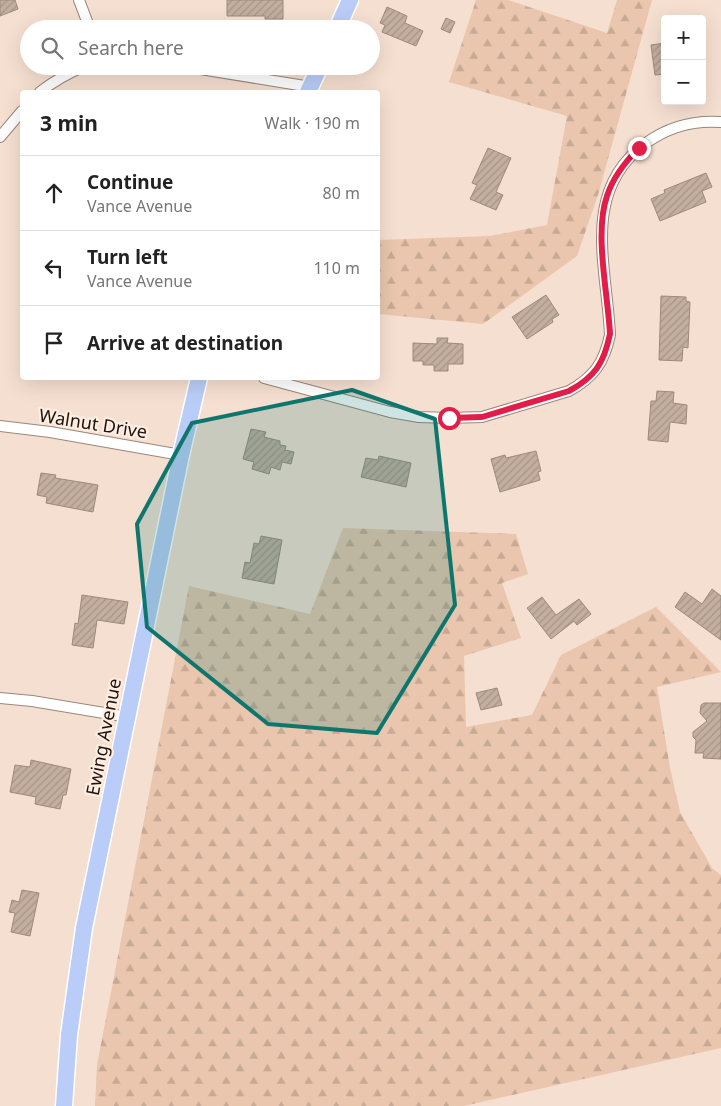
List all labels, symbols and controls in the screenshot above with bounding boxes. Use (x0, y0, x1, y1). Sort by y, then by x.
map controls (661, 15, 706, 105)
button: + (661, 15, 706, 60)
search box (20, 20, 380, 75)
icon: search (38, 34, 66, 62)
text: Search here (78, 35, 184, 61)
button: − (661, 60, 706, 105)
text: 3 min (40, 109, 98, 137)
text: Walk · 190 m (265, 112, 360, 134)
route end (628, 137, 651, 160)
text: Continue (87, 169, 173, 195)
icon: ahead (40, 179, 68, 207)
text: 80 m (323, 182, 360, 204)
text: Vance Avenue (87, 195, 192, 217)
text: Turn left (87, 244, 168, 270)
icon: left (40, 254, 68, 282)
text: 110 m (313, 257, 360, 279)
text: Vance Avenue (87, 270, 192, 292)
icon: arrive (40, 329, 68, 357)
text: Arrive at destination (87, 330, 283, 356)
street label: Walnut Drive (37, 403, 149, 443)
route start (438, 407, 461, 430)
street label: Ewing Avenue (80, 676, 126, 797)

